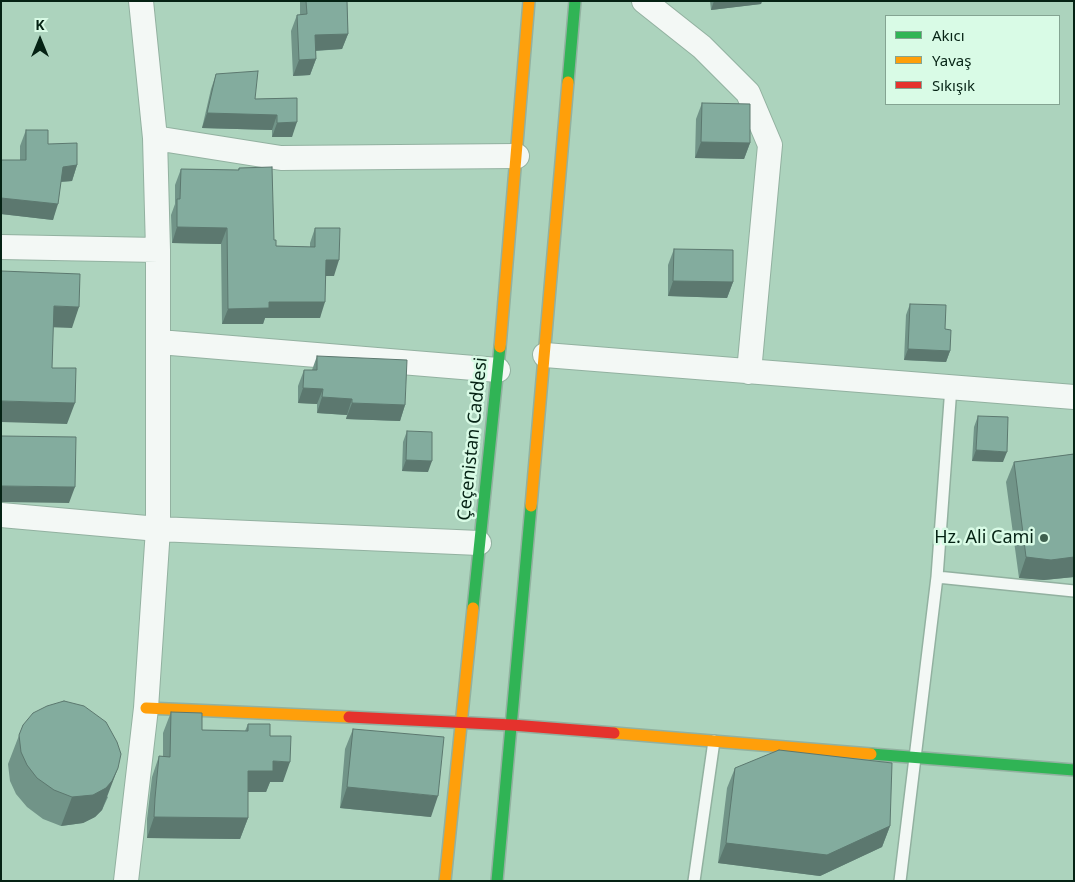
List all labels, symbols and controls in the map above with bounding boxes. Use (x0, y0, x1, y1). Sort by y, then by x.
north arrow (15, 15, 65, 65)
text: K (35, 15, 45, 34)
legend (885, 15, 1060, 105)
text: Akıcı (932, 25, 965, 45)
text: Yavaş (932, 50, 971, 70)
text: Sıkışık (932, 75, 975, 95)
street label: Çeçenistan Caddesi (454, 356, 492, 522)
place label: Hz. Ali Cami (934, 527, 1034, 549)
marker: Hz. Ali Cami (1038, 532, 1050, 544)

